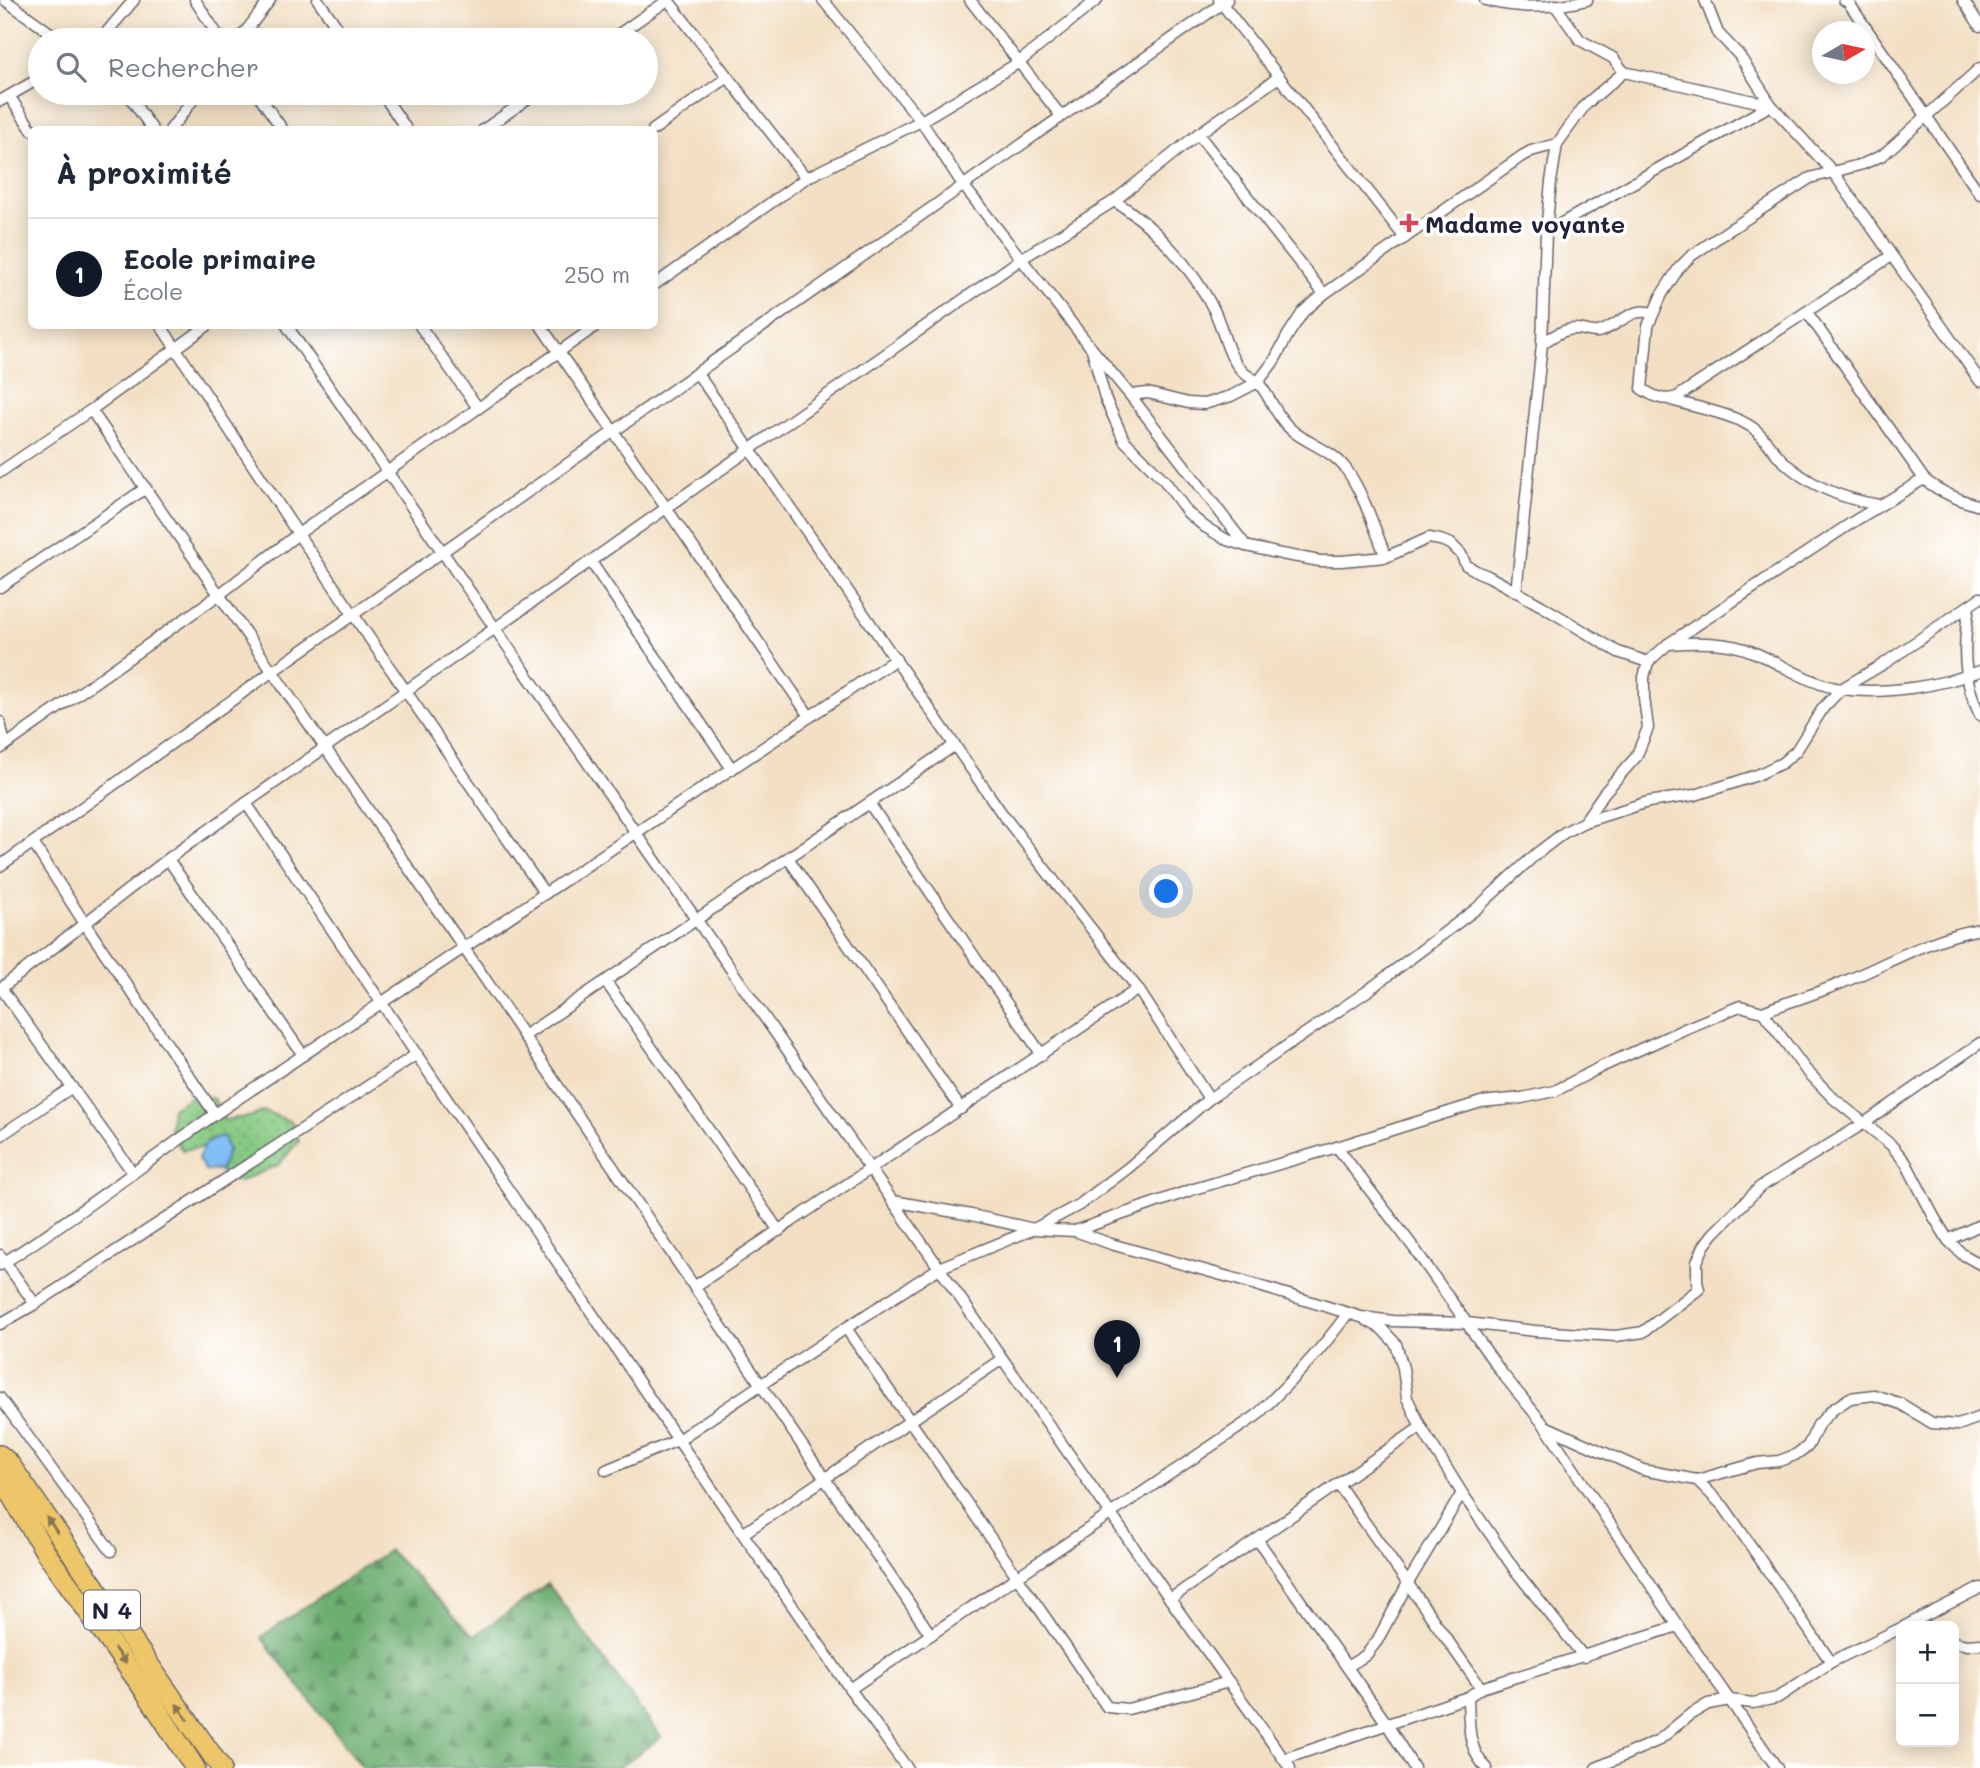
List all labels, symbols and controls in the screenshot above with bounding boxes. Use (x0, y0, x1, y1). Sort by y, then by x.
north arrow (1812, 21, 1875, 84)
search box (28, 28, 658, 105)
icon: search (52, 48, 90, 86)
text: Rechercher (108, 50, 259, 84)
text: À proximité (56, 152, 232, 192)
place label: Madame voyante (1425, 208, 1625, 239)
marker: Madame voyante (1399, 213, 1419, 233)
text: Ecole primaire (123, 242, 316, 276)
text: 1 (74, 259, 84, 289)
text: 250 m (564, 259, 630, 289)
text: École (123, 276, 183, 306)
your location (1149, 874, 1183, 908)
pin: 1 (1094, 1320, 1140, 1378)
one-way arrow (45, 1516, 59, 1534)
road number: N 4 (84, 1590, 140, 1630)
map controls (1896, 1621, 1959, 1747)
button: + (1896, 1621, 1959, 1684)
one-way arrow (113, 1647, 127, 1665)
button: − (1896, 1684, 1959, 1747)
one-way arrow (175, 1703, 189, 1721)

